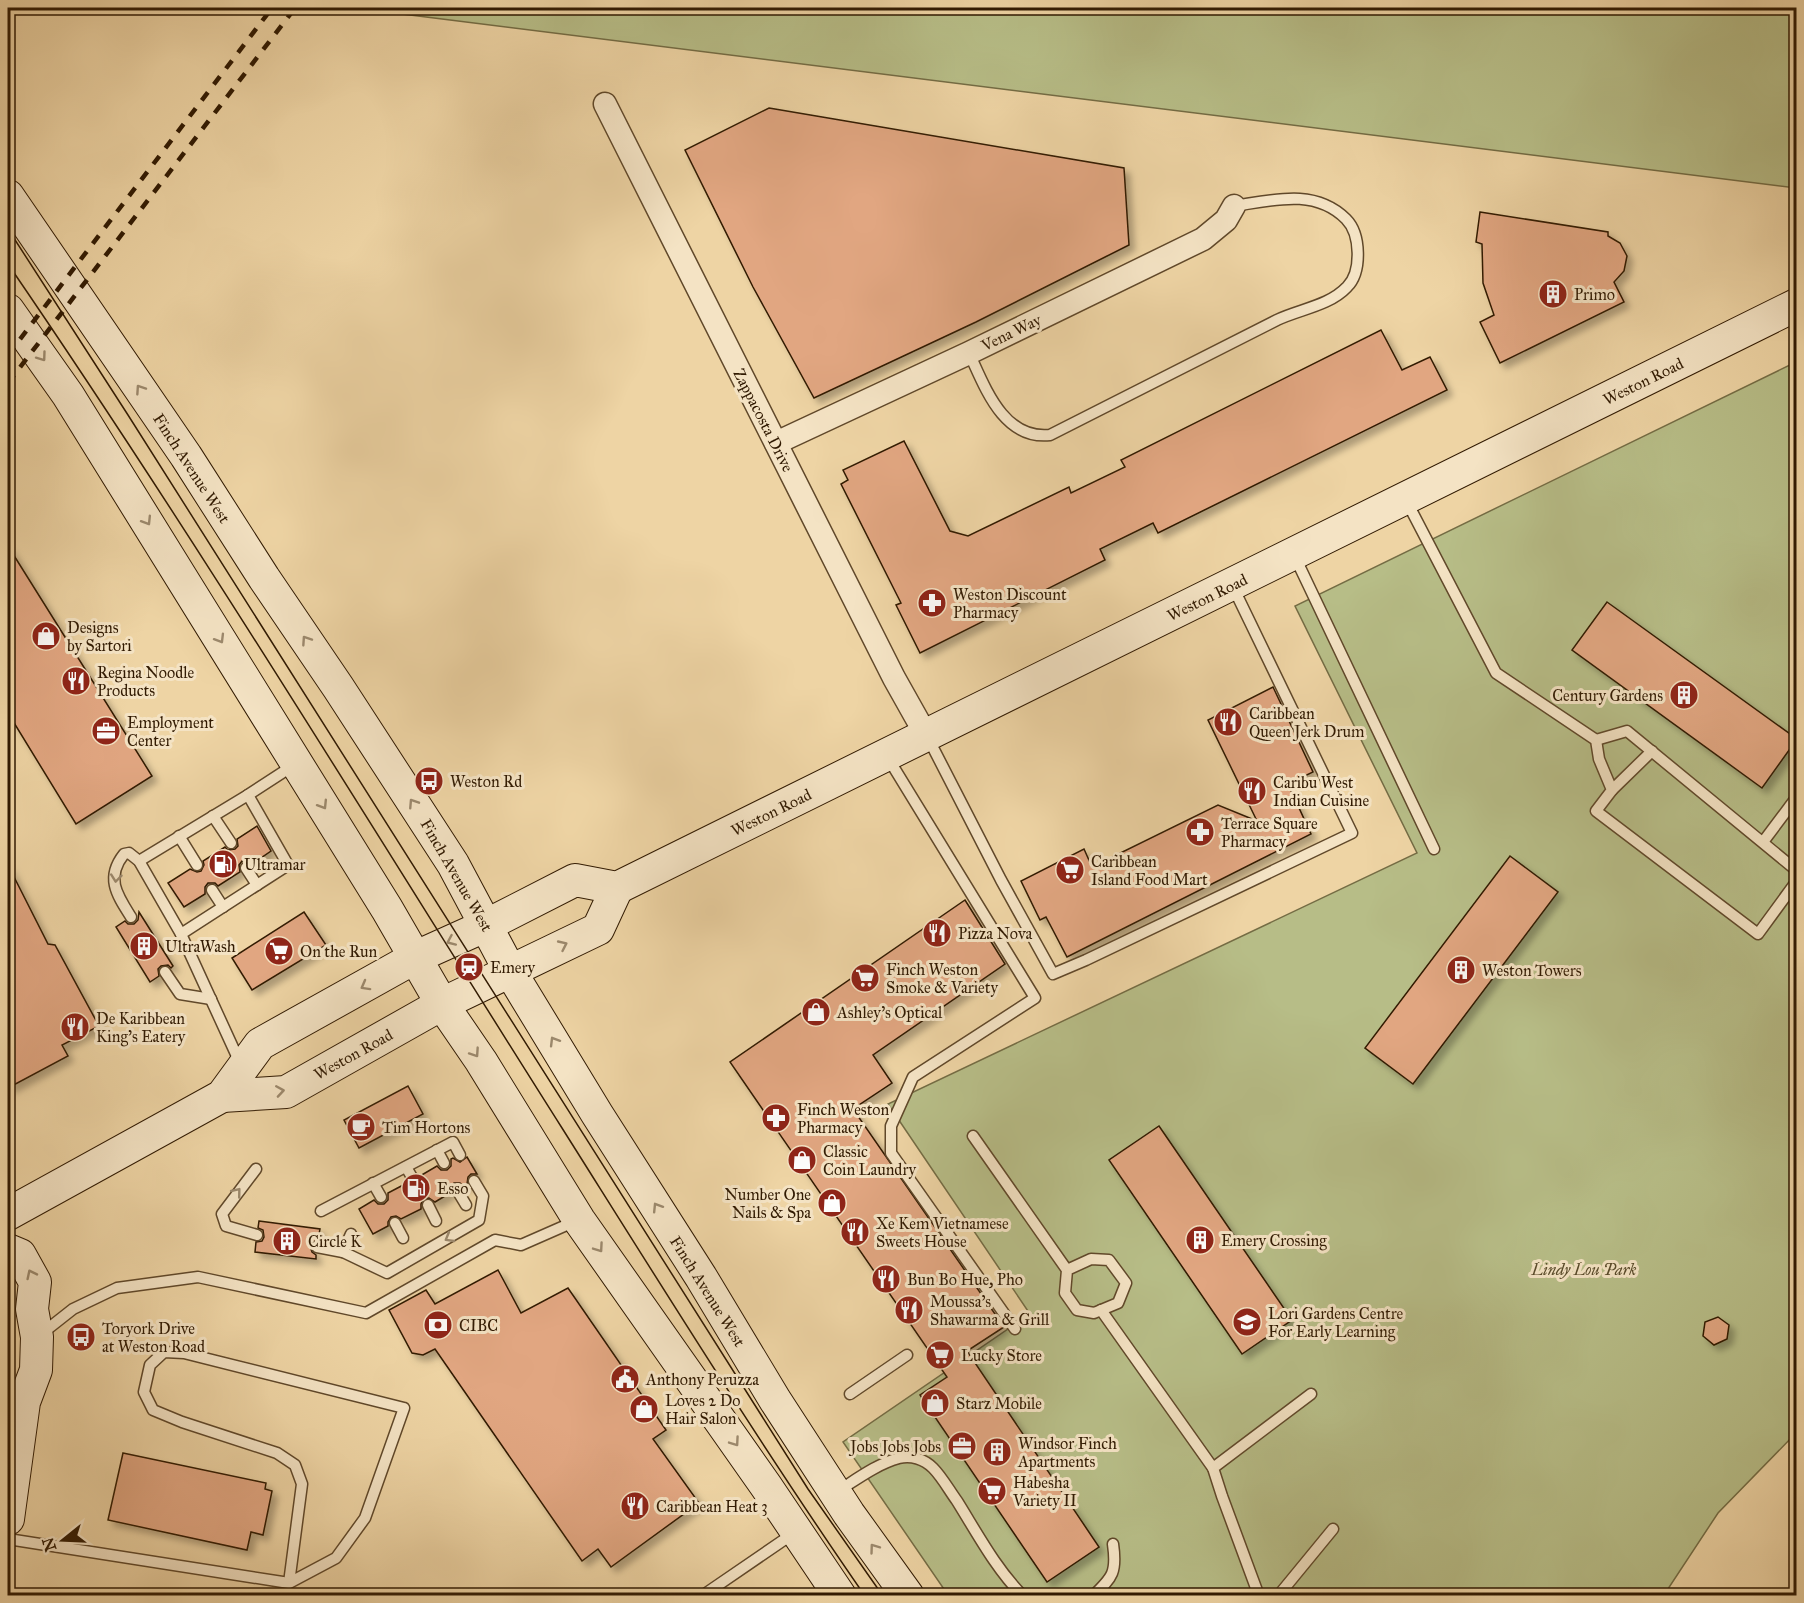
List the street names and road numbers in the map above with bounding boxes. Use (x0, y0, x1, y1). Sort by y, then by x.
street label: Vena Way (977, 310, 1045, 355)
street label: Weston Road (1600, 354, 1687, 409)
street label: Zappacosta Drive (729, 366, 798, 475)
street label: Finch Avenue West (149, 410, 234, 527)
street label: Weston Road (1164, 570, 1251, 625)
street label: Weston Road (728, 785, 815, 840)
street label: Finch Avenue West (417, 816, 497, 935)
street label: Weston Road (311, 1025, 396, 1084)
street label: Finch Avenue West (666, 1232, 749, 1350)

